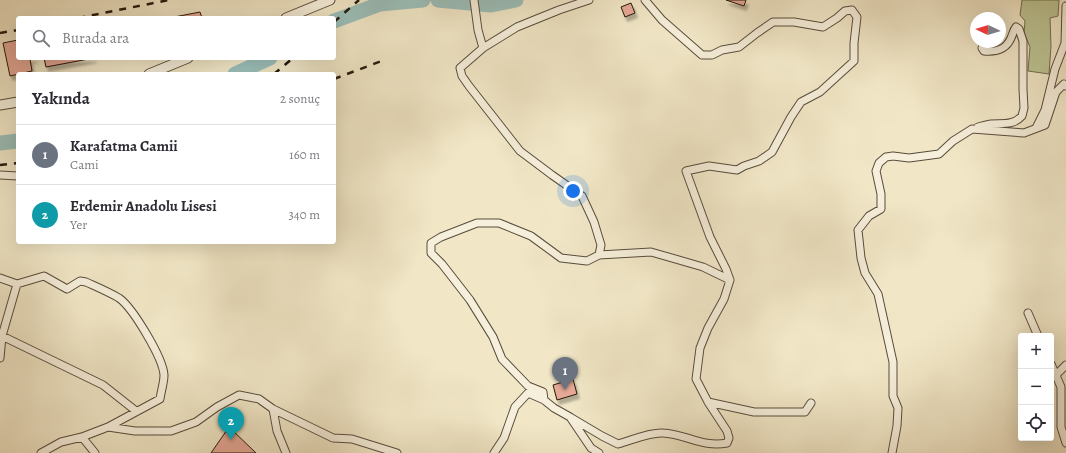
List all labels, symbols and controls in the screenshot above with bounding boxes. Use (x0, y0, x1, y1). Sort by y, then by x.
north arrow (970, 12, 1006, 48)
search box (16, 16, 336, 60)
icon: search (30, 27, 52, 49)
text: Burada ara (62, 28, 129, 48)
text: Yakında (32, 87, 90, 110)
text: 2 sonuç (280, 90, 320, 107)
text: Karafatma Camii (70, 136, 178, 156)
text: 1 (43, 146, 47, 163)
text: 160 m (289, 146, 320, 163)
text: Cami (70, 156, 99, 173)
your location (563, 181, 583, 201)
text: Erdemir Anadolu Lisesi (70, 196, 217, 216)
text: 2 (42, 206, 48, 223)
text: 340 m (288, 206, 320, 223)
text: Yer (70, 216, 87, 233)
map controls (1018, 333, 1054, 441)
button: + (1018, 333, 1054, 369)
pin: 1 (552, 357, 578, 390)
button: − (1018, 369, 1054, 405)
button: locate (1018, 405, 1054, 441)
pin: 2 (218, 407, 244, 440)

